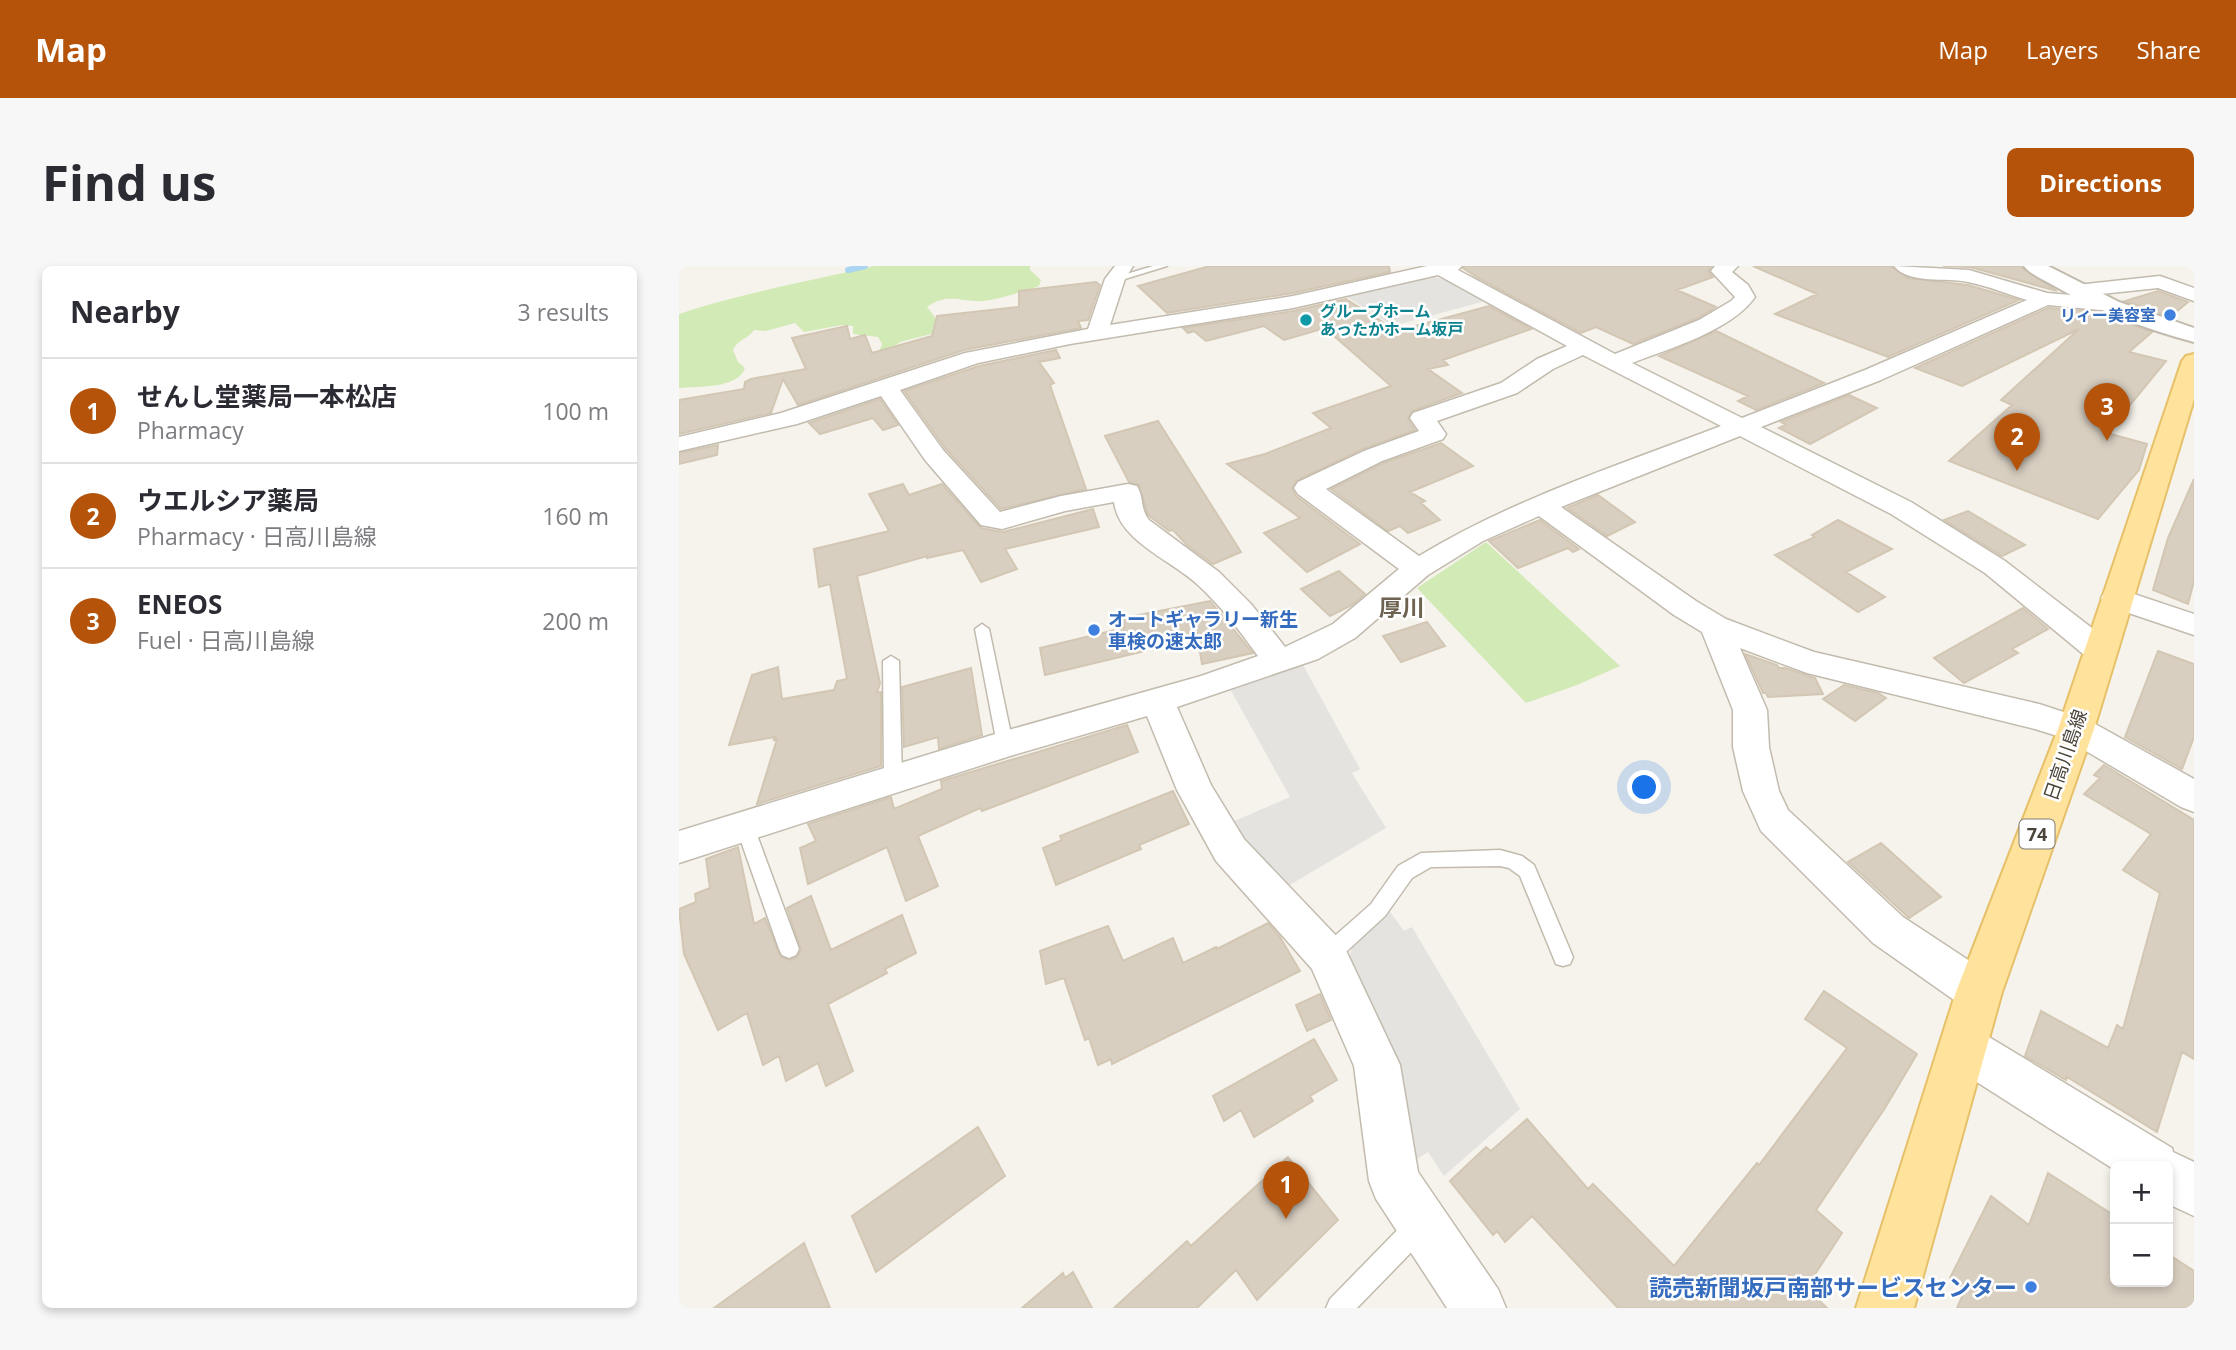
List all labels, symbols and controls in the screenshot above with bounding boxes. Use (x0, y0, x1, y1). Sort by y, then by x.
text: Map (35, 27, 107, 72)
text: Map (1938, 33, 1988, 66)
text: Layers (2026, 33, 2099, 66)
text: Share (2137, 33, 2201, 66)
button: Directions (2007, 148, 2194, 217)
text: Find us (42, 149, 216, 215)
text: Nearby (70, 291, 180, 332)
text: 3 results (518, 296, 609, 328)
place label: グループホーム あったかホーム坂戸 (1320, 300, 1464, 340)
place label: リィー美容室 (2060, 304, 2156, 326)
marker: リィー美容室 (2162, 307, 2178, 323)
marker: グループホーム あったかホーム坂戸 (1298, 312, 1314, 328)
text: せんし堂薬局一本松店 (137, 378, 397, 414)
pin: 3 (2084, 383, 2130, 441)
text: 1 (86, 395, 100, 427)
text: 100 m (542, 395, 609, 427)
pin: 2 (1994, 413, 2040, 471)
text: Pharmacy (137, 414, 244, 446)
text: ウエルシア薬局 (137, 482, 319, 518)
text: 2 (86, 500, 100, 532)
text: 160 m (542, 500, 609, 532)
text: Pharmacy · 日高川島線 (137, 520, 377, 552)
text: ENEOS (137, 586, 222, 622)
district label: 厚川 (1379, 591, 1425, 623)
text: 3 (86, 605, 100, 637)
text: 200 m (542, 605, 609, 637)
place label: オートギャラリー新生 車検の速太郎 (1108, 606, 1298, 654)
marker: オートギャラリー新生 車検の速太郎 (1086, 622, 1102, 638)
text: Fuel · 日高川島線 (137, 624, 315, 656)
street label: 日高川島線 (2037, 706, 2093, 804)
your location (1627, 770, 1661, 804)
road number: 74 (2019, 820, 2055, 848)
pin: 1 (1263, 1161, 1309, 1219)
map controls (2110, 1161, 2173, 1287)
button: + (2110, 1161, 2173, 1224)
button: − (2110, 1224, 2173, 1287)
place label: 読売新聞坂戸南部サービスセンター (1649, 1271, 2017, 1303)
marker: 読売新聞坂戸南部サービスセンター (2023, 1279, 2039, 1295)

